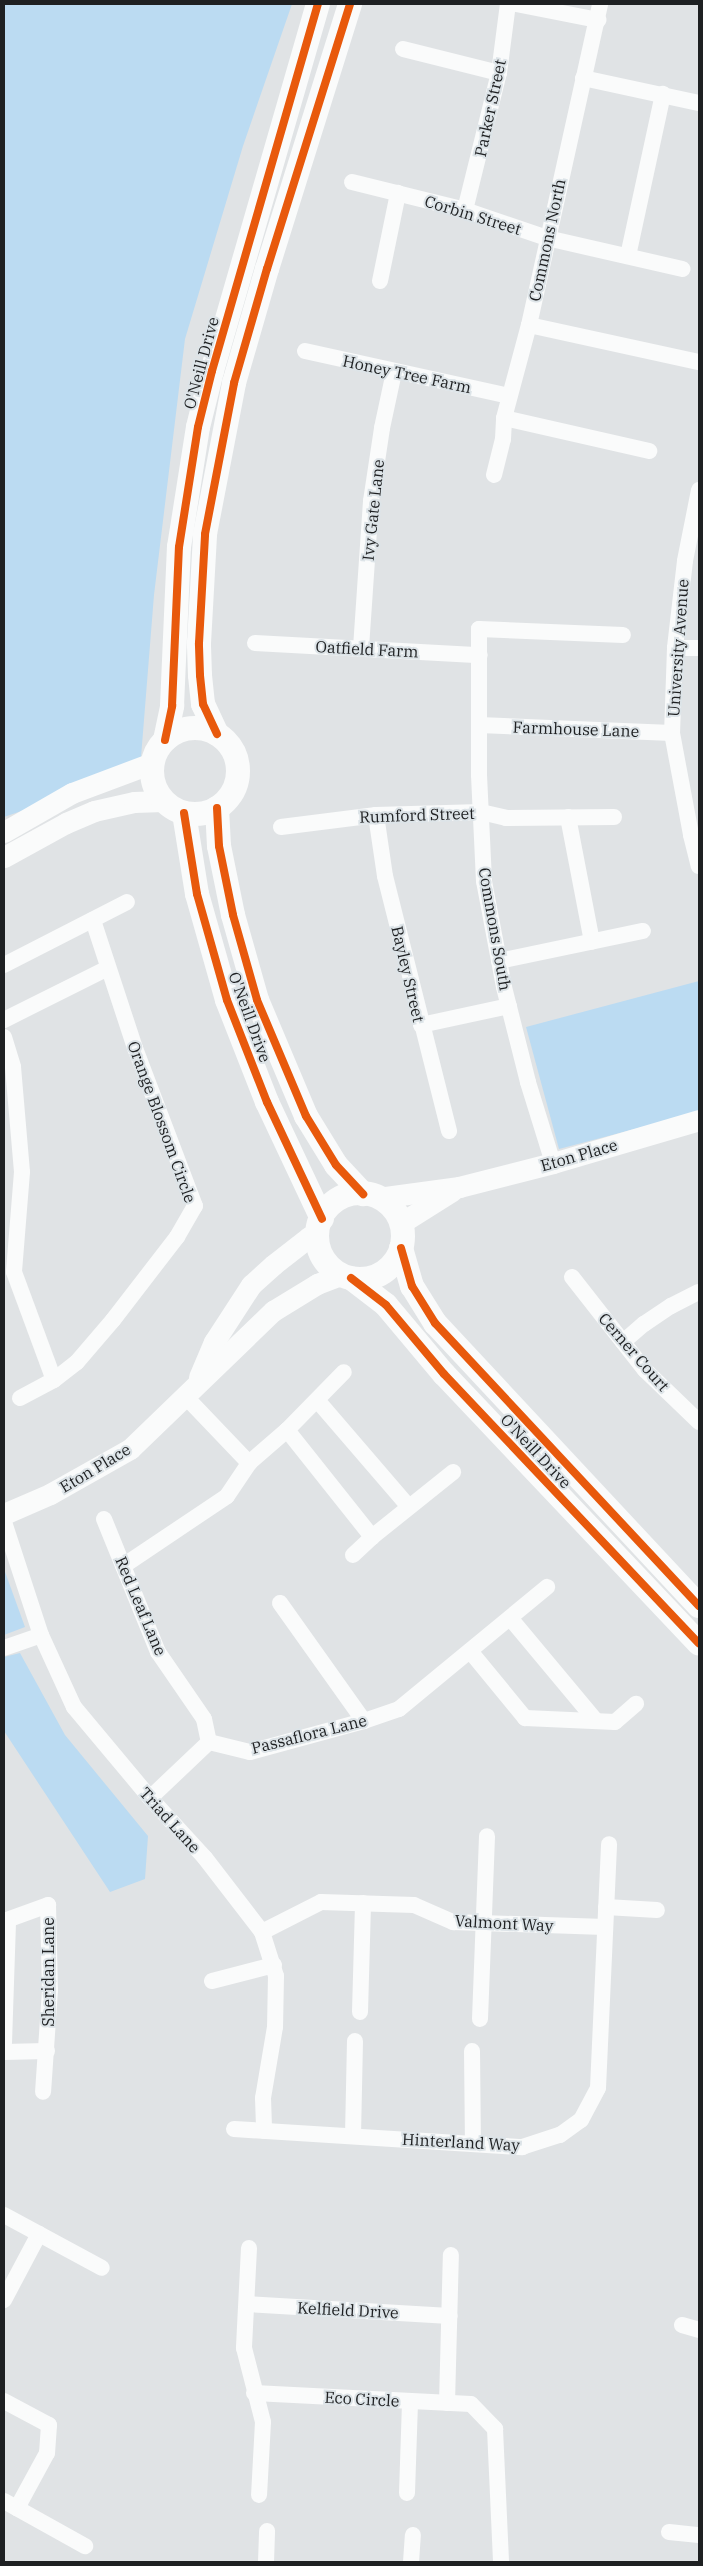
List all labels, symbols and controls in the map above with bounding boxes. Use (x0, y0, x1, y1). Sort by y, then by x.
street label: Parker Street (470, 58, 510, 158)
street label: Commons North (525, 177, 569, 303)
street label: Corbin Street (422, 191, 524, 239)
street label: O'Neill Drive (179, 315, 223, 411)
street label: Honey Tree Farm (341, 351, 473, 397)
street label: Ivy Gate Lane (358, 458, 388, 562)
street label: University Avenue (664, 578, 692, 718)
street label: Oatfield Farm (315, 637, 419, 661)
street label: Farmhouse Lane (512, 717, 640, 741)
street label: Rumford Street (359, 803, 475, 827)
street label: Commons South (475, 866, 515, 992)
street label: Bayley Street (388, 924, 428, 1024)
street label: O'Neill Drive (225, 969, 275, 1065)
street label: Orange Blossom Circle (124, 1039, 200, 1205)
street label: Eton Place (538, 1135, 620, 1175)
street label: Cerner Court (595, 1309, 673, 1395)
street label: O'Neill Drive (497, 1410, 575, 1492)
street label: Eton Place (56, 1439, 134, 1497)
street label: Red Leaf Lane (111, 1554, 171, 1658)
street label: Passaflora Lane (249, 1710, 369, 1758)
street label: Triad Lane (136, 1783, 204, 1857)
street label: Valmont Way (454, 1911, 554, 1935)
street label: Sheridan Lane (38, 1917, 58, 2027)
street label: Hinterland Way (402, 2129, 520, 2155)
street label: Kelfield Drive (297, 2298, 399, 2322)
street label: Eco Circle (324, 2387, 400, 2411)

